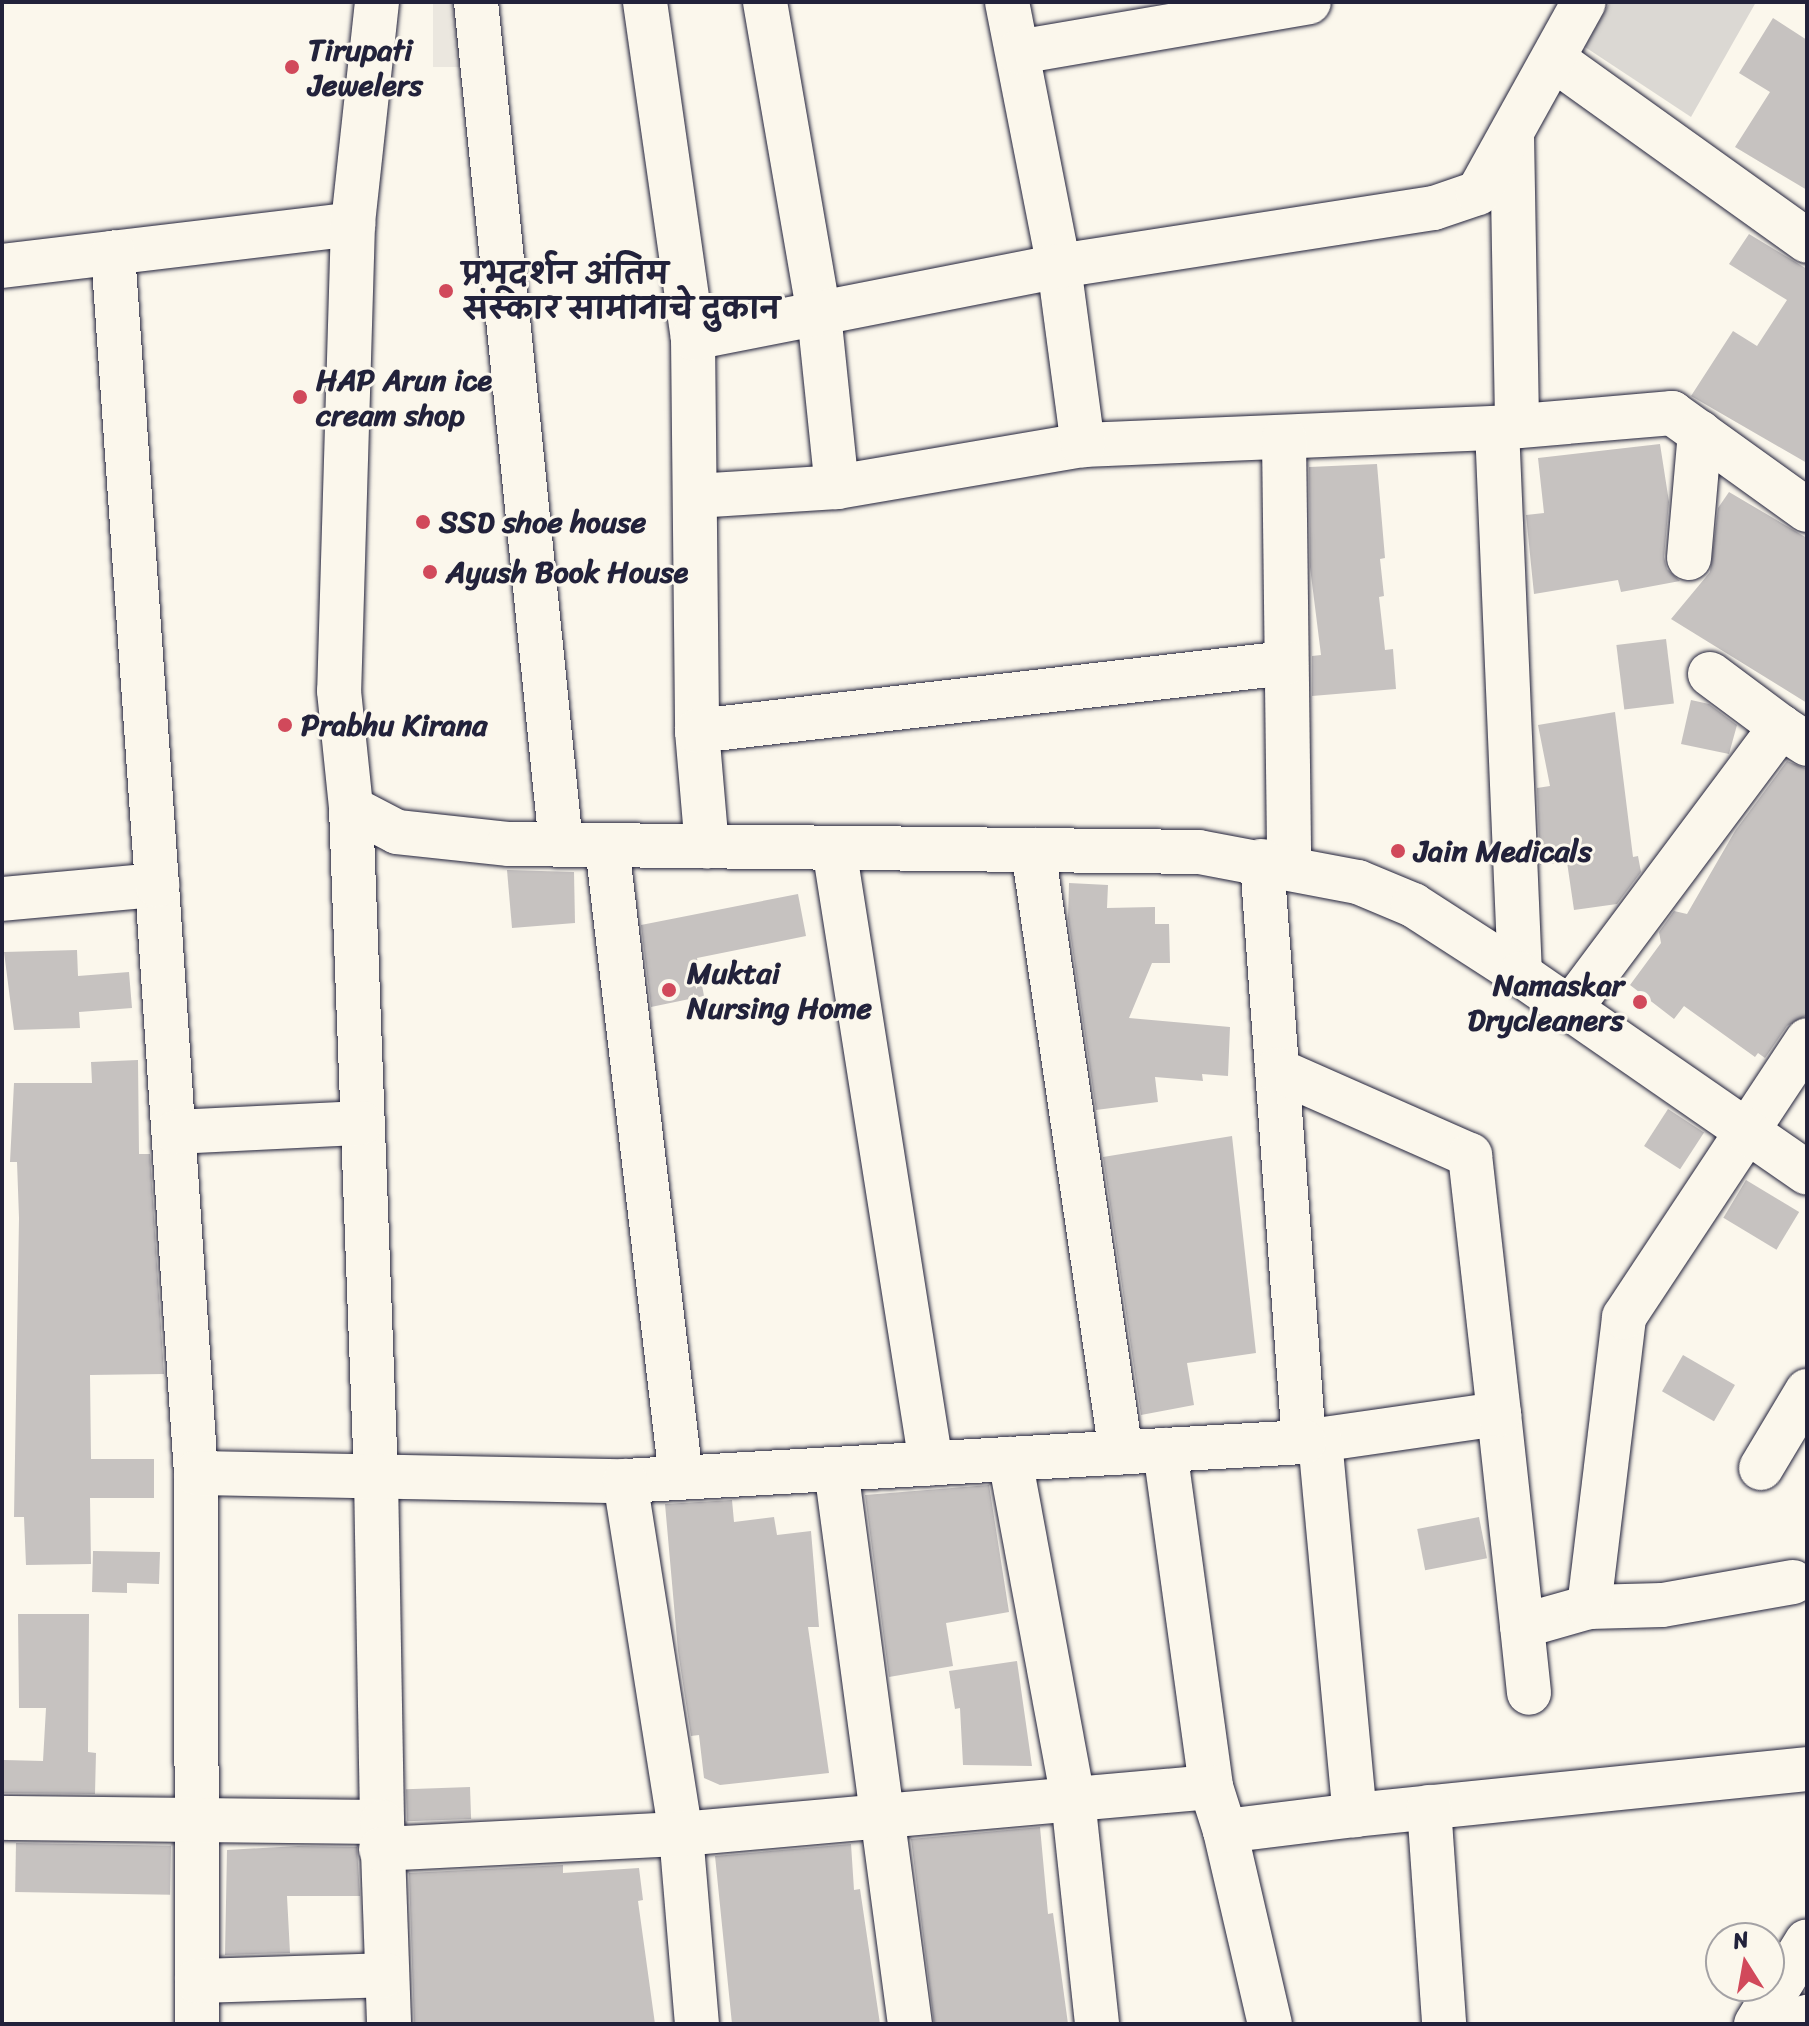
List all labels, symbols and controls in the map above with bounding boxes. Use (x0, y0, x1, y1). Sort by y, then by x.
place label: Tirupati Jewelers (308, 32, 423, 102)
marker: Tirupati Jewelers (283, 58, 301, 76)
place label: प्रभूदर्शन अंतिम संस्कार सामानाचे दुकान (462, 256, 780, 326)
marker: प्रभूदर्शन अंतिम संस्कार सामानाचे दुकान (437, 282, 455, 300)
place label: HAP Arun ice cream shop (316, 362, 493, 432)
marker: HAP Arun ice cream shop (291, 388, 309, 406)
place label: SSD shoe house (439, 504, 646, 540)
marker: SSD shoe house (414, 513, 432, 531)
place label: Ayush Book House (446, 554, 689, 590)
marker: Ayush Book House (421, 563, 439, 581)
place label: Prabhu Kirana (301, 707, 487, 743)
marker: Prabhu Kirana (276, 716, 294, 734)
place label: Jain Medicals (1414, 833, 1592, 869)
marker: Jain Medicals (1389, 842, 1407, 860)
place label: Muktai Nursing Home (687, 955, 872, 1026)
place label: Namaskar Drycleaners (1467, 967, 1624, 1038)
marker: Muktai Nursing Home (658, 979, 680, 1001)
marker: Namaskar Drycleaners (1631, 993, 1649, 1011)
text: N (1730, 1919, 1752, 1961)
north arrow (1705, 1922, 1785, 2002)

